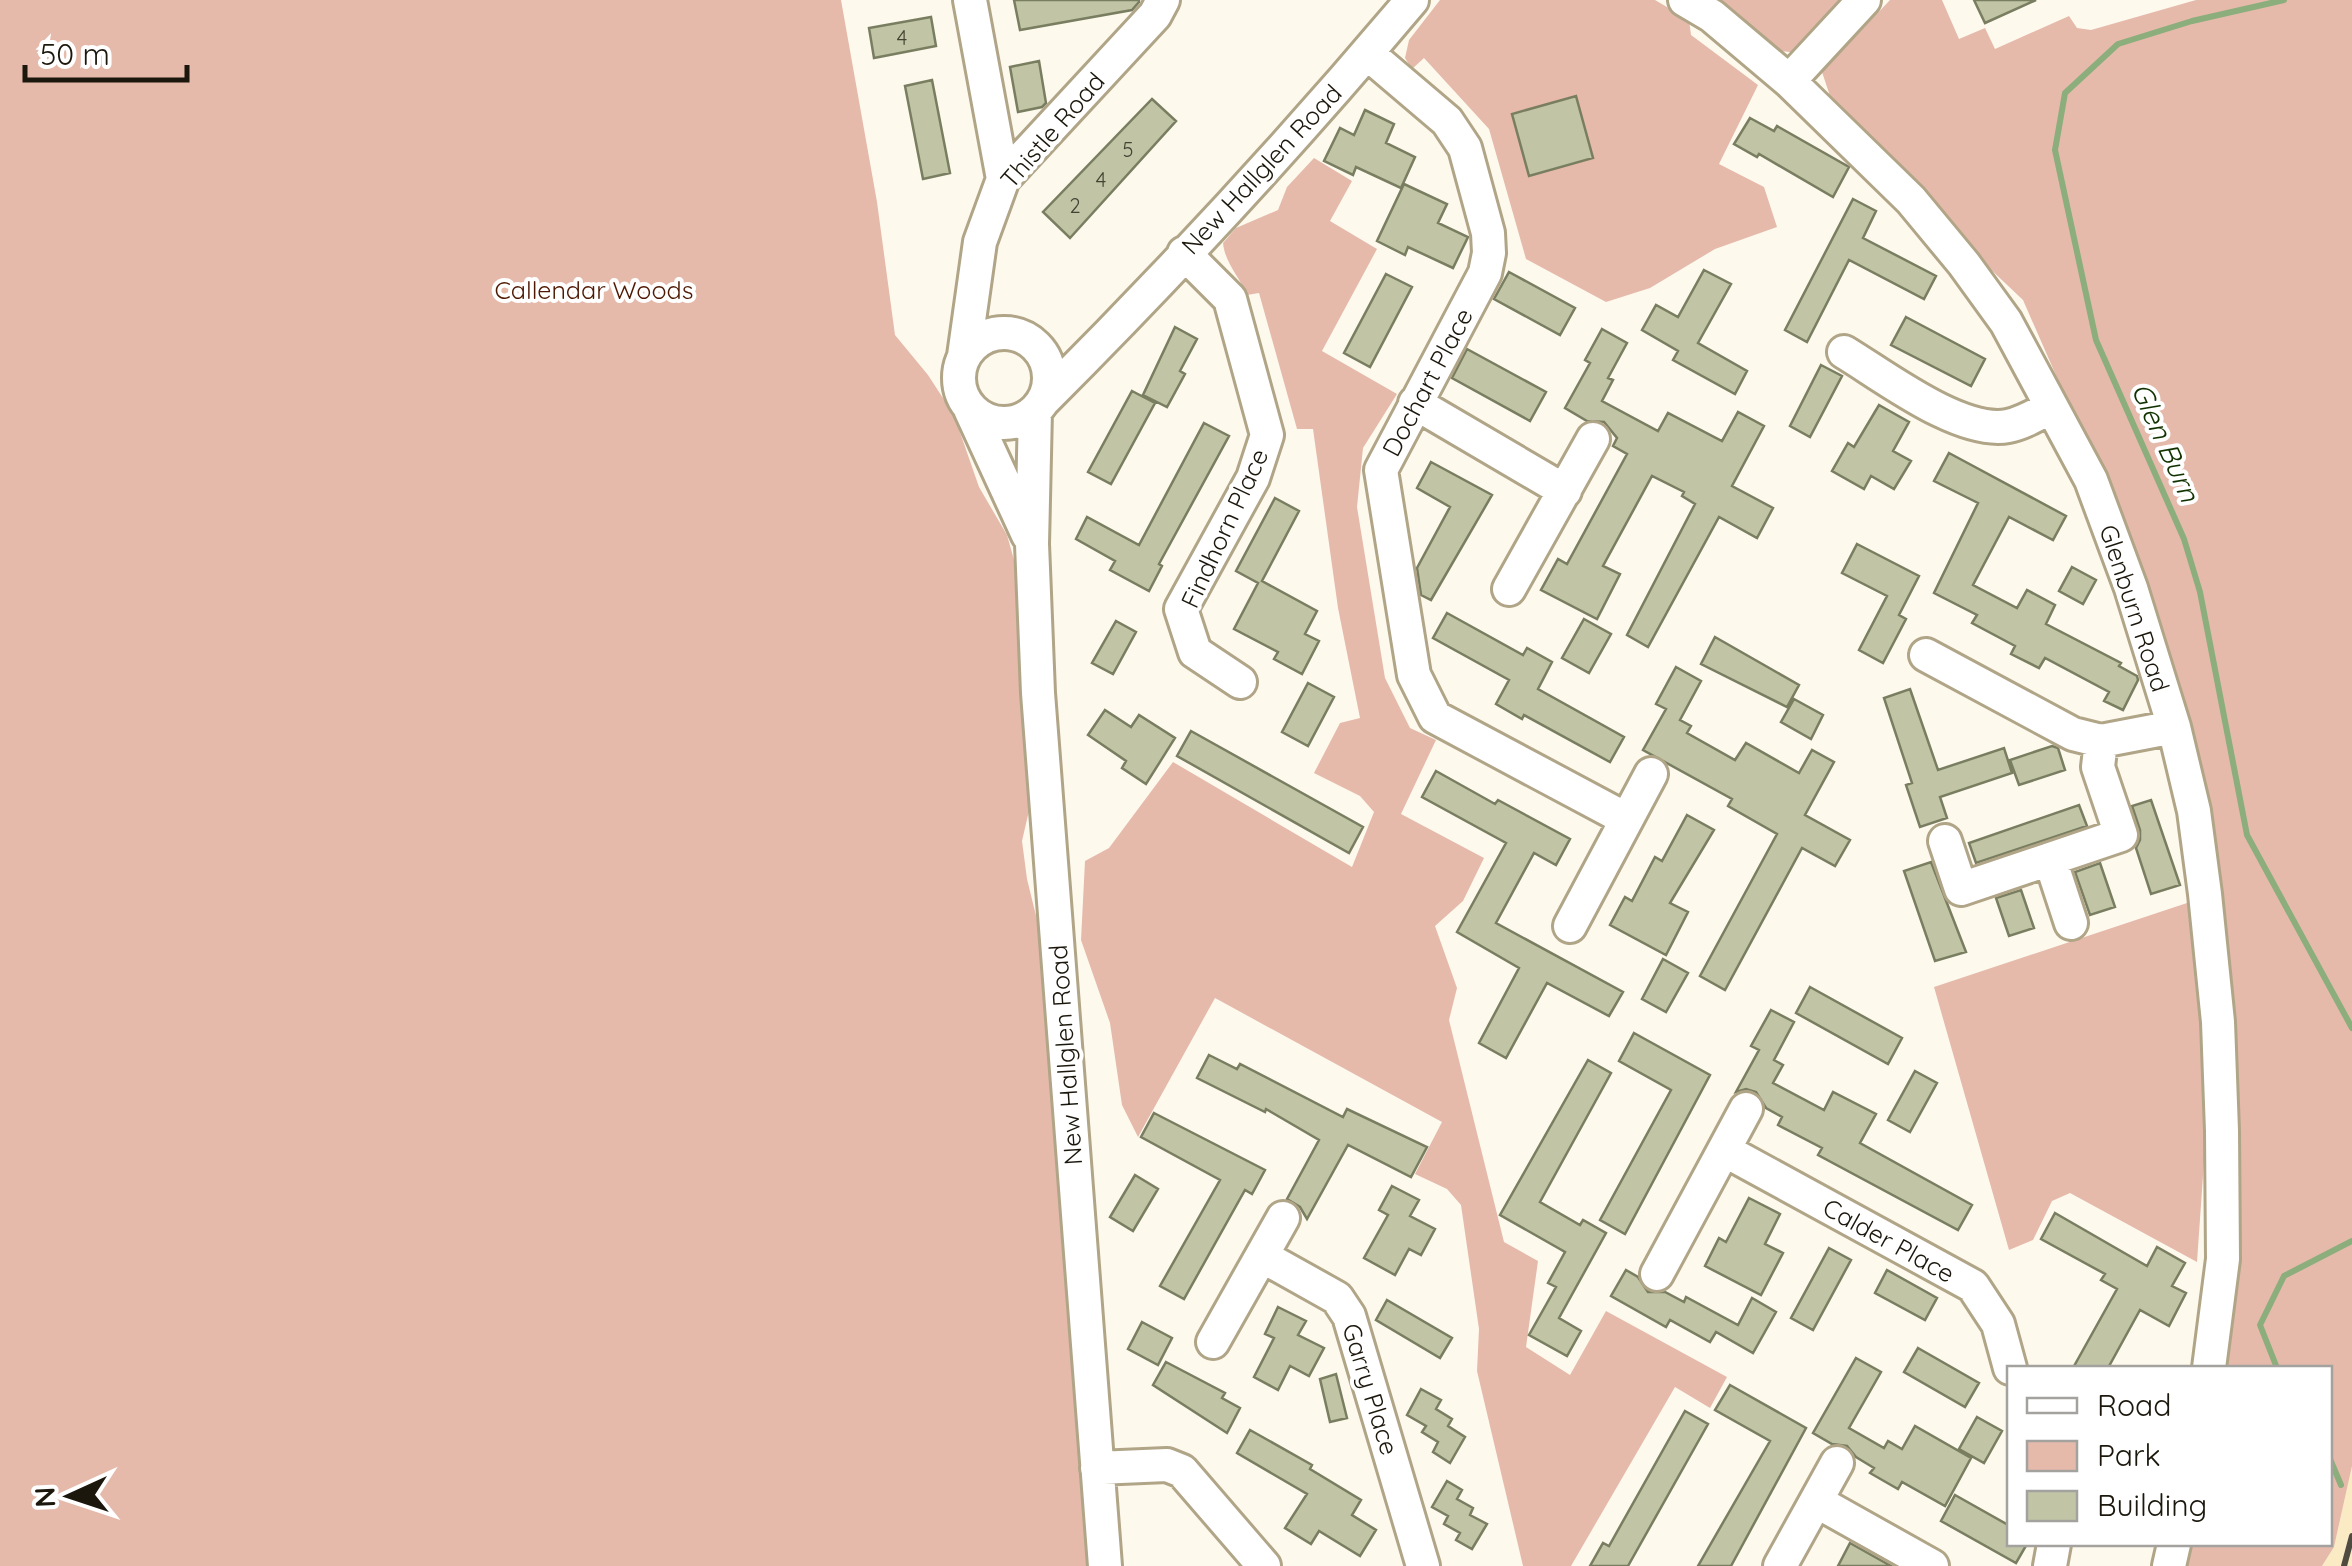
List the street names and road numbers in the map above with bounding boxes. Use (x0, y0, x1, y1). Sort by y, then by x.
street label: Thistle Road (993, 66, 1111, 194)
street label: New Hallglen Road (1174, 78, 1348, 260)
street label: Dochart Place (1375, 303, 1479, 461)
street label: Findhorn Place (1174, 443, 1274, 613)
street label: Glenburn Road (2093, 521, 2177, 695)
street label: New Hallglen Road (1042, 944, 1088, 1166)
street label: Calder Place (1818, 1191, 1960, 1289)
street label: Garry Place (1336, 1319, 1406, 1459)

